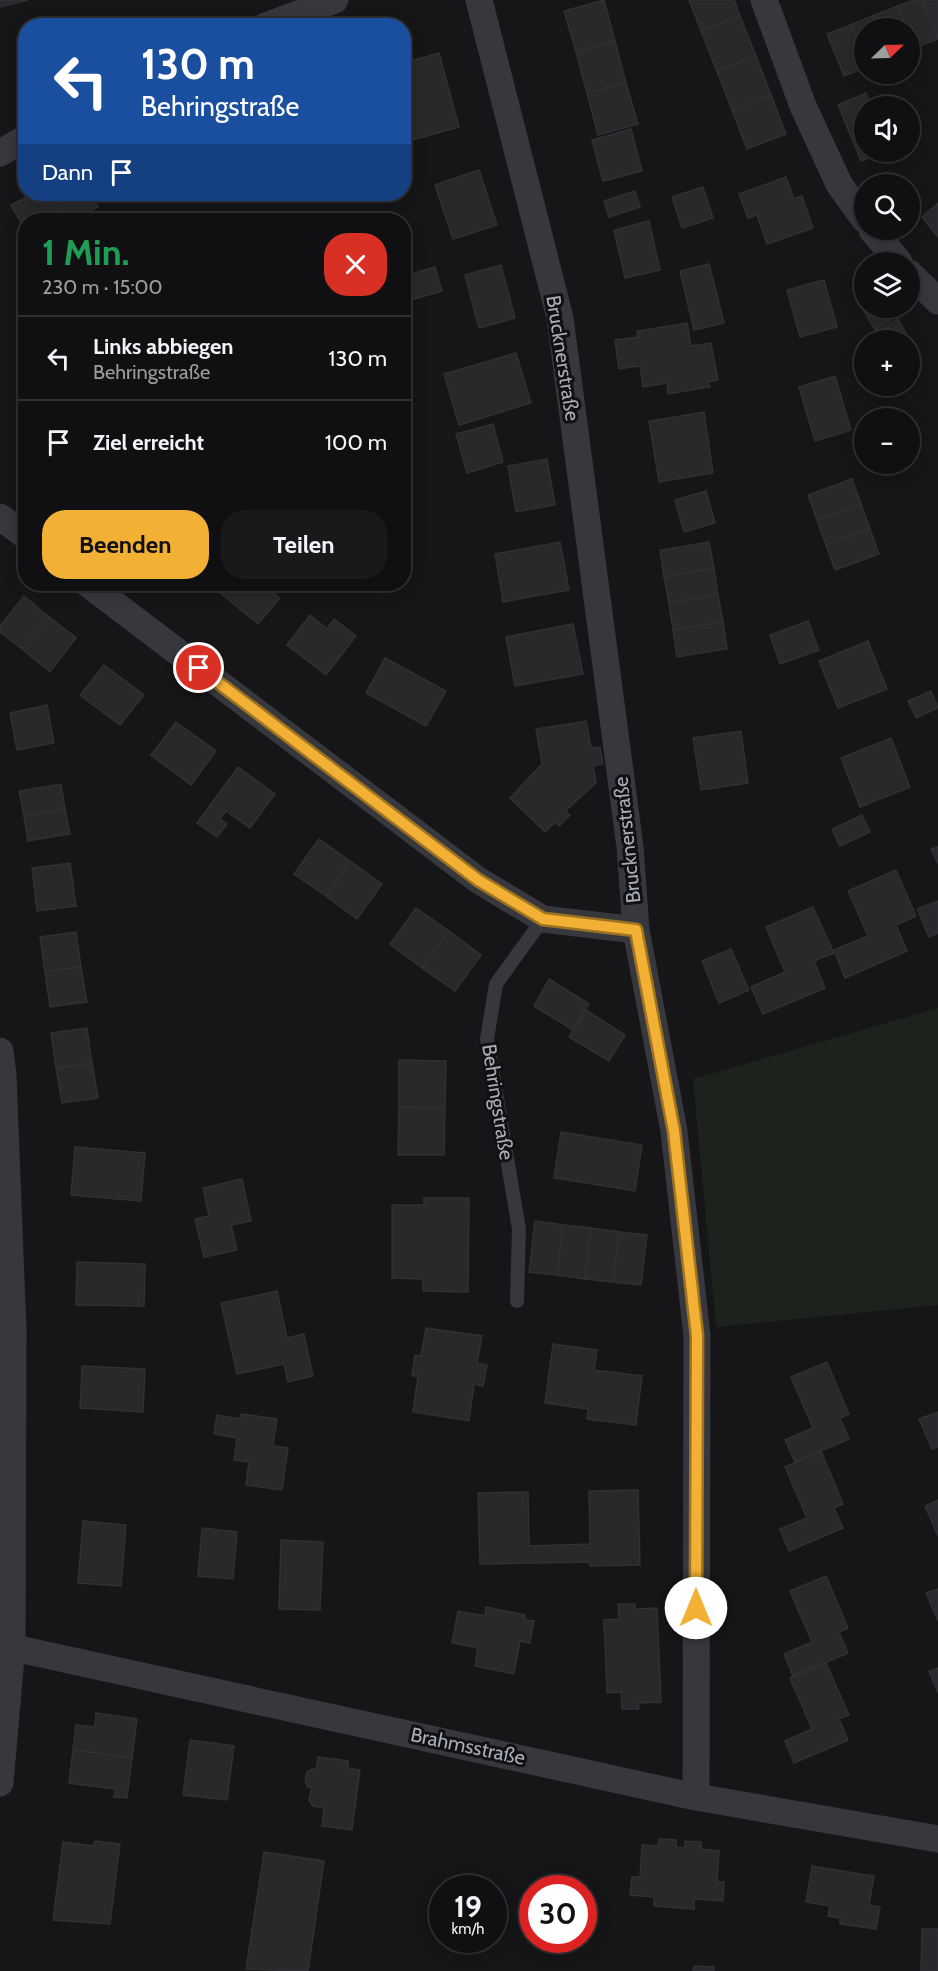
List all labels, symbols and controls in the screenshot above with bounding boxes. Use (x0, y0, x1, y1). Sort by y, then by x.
north arrow (854, 18, 920, 84)
map controls (854, 18, 920, 474)
text: 130 m (141, 38, 255, 90)
icon: left (42, 42, 120, 120)
text: Behringstraße (141, 90, 299, 123)
button: sound (854, 96, 920, 162)
icon: arrive (105, 156, 138, 189)
text: Dann (42, 159, 93, 186)
button: search (854, 174, 920, 240)
text: 1 Min. (42, 230, 130, 274)
button: close (324, 233, 387, 296)
button: layers (854, 252, 920, 318)
text: 230 m · 15:00 (42, 275, 162, 299)
street label: Brucknerstraße (541, 293, 585, 423)
button: + (854, 330, 920, 396)
text: Links abbiegen (93, 333, 233, 360)
icon: left (42, 342, 75, 375)
text: 130 m (328, 345, 387, 372)
text: Behringstraße (93, 360, 210, 384)
button: − (854, 408, 920, 474)
icon: arrive (42, 426, 75, 459)
text: Ziel erreicht (93, 429, 204, 456)
text: 100 m (325, 429, 387, 456)
button: Beenden (42, 510, 209, 579)
button: Teilen (221, 510, 387, 579)
pin (173, 642, 224, 693)
icon: arrive (182, 651, 215, 684)
street label: Brucknerstraße (608, 776, 646, 904)
street label: Behringstraße (477, 1042, 519, 1162)
position arrow (664, 1576, 728, 1640)
street label: Brahmsstraße (408, 1722, 528, 1770)
speed limit sign: 30 (519, 1875, 597, 1953)
text: 19 (454, 1888, 482, 1925)
text: km/h (452, 1920, 484, 1938)

